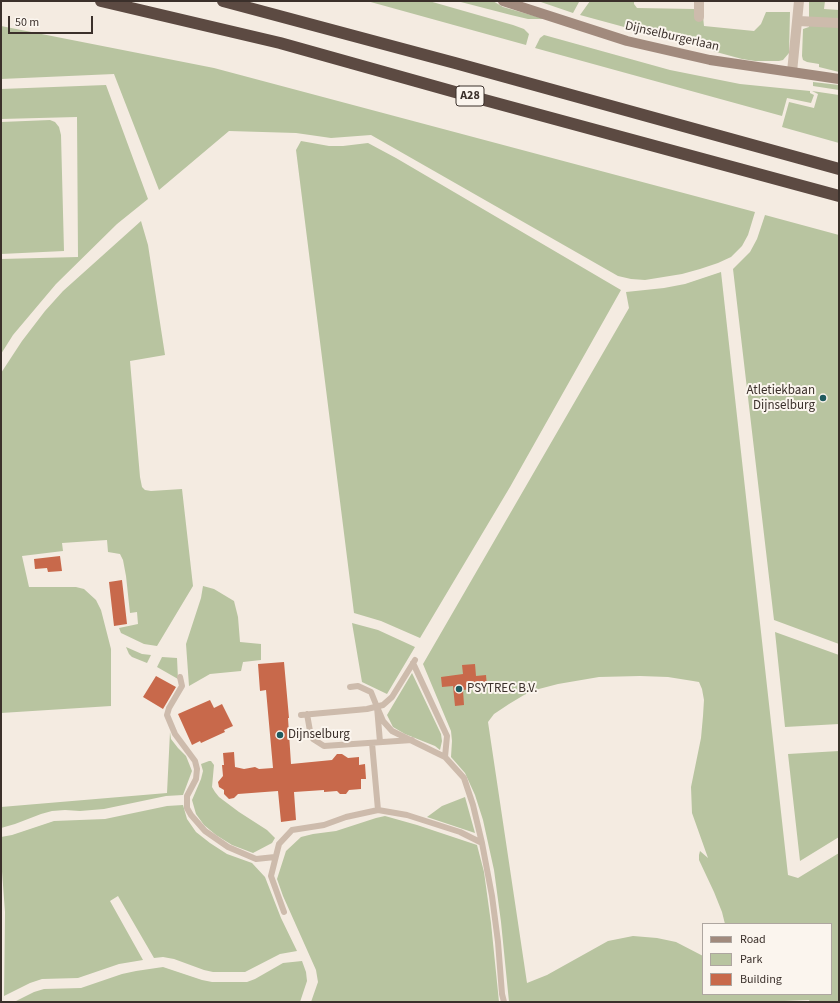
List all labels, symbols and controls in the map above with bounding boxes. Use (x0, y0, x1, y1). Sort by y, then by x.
scale bar (10, 8, 95, 34)
text: 50 m (15, 14, 39, 31)
street label: Dijnselburgerlaan (623, 19, 721, 55)
road number: A28 (456, 86, 484, 106)
place label: Atletiekbaan Dijnselburg (746, 383, 815, 414)
marker: Atletiekbaan Dijnselburg (818, 393, 828, 403)
place label: PSYTREC B.V. (467, 681, 537, 697)
marker: PSYTREC B.V. (454, 684, 464, 694)
place label: Dijnselburg (288, 727, 350, 743)
marker: Dijnselburg (275, 730, 285, 740)
legend (702, 923, 832, 995)
text: Road (740, 931, 766, 948)
text: Park (740, 951, 762, 968)
text: Building (740, 971, 782, 988)

